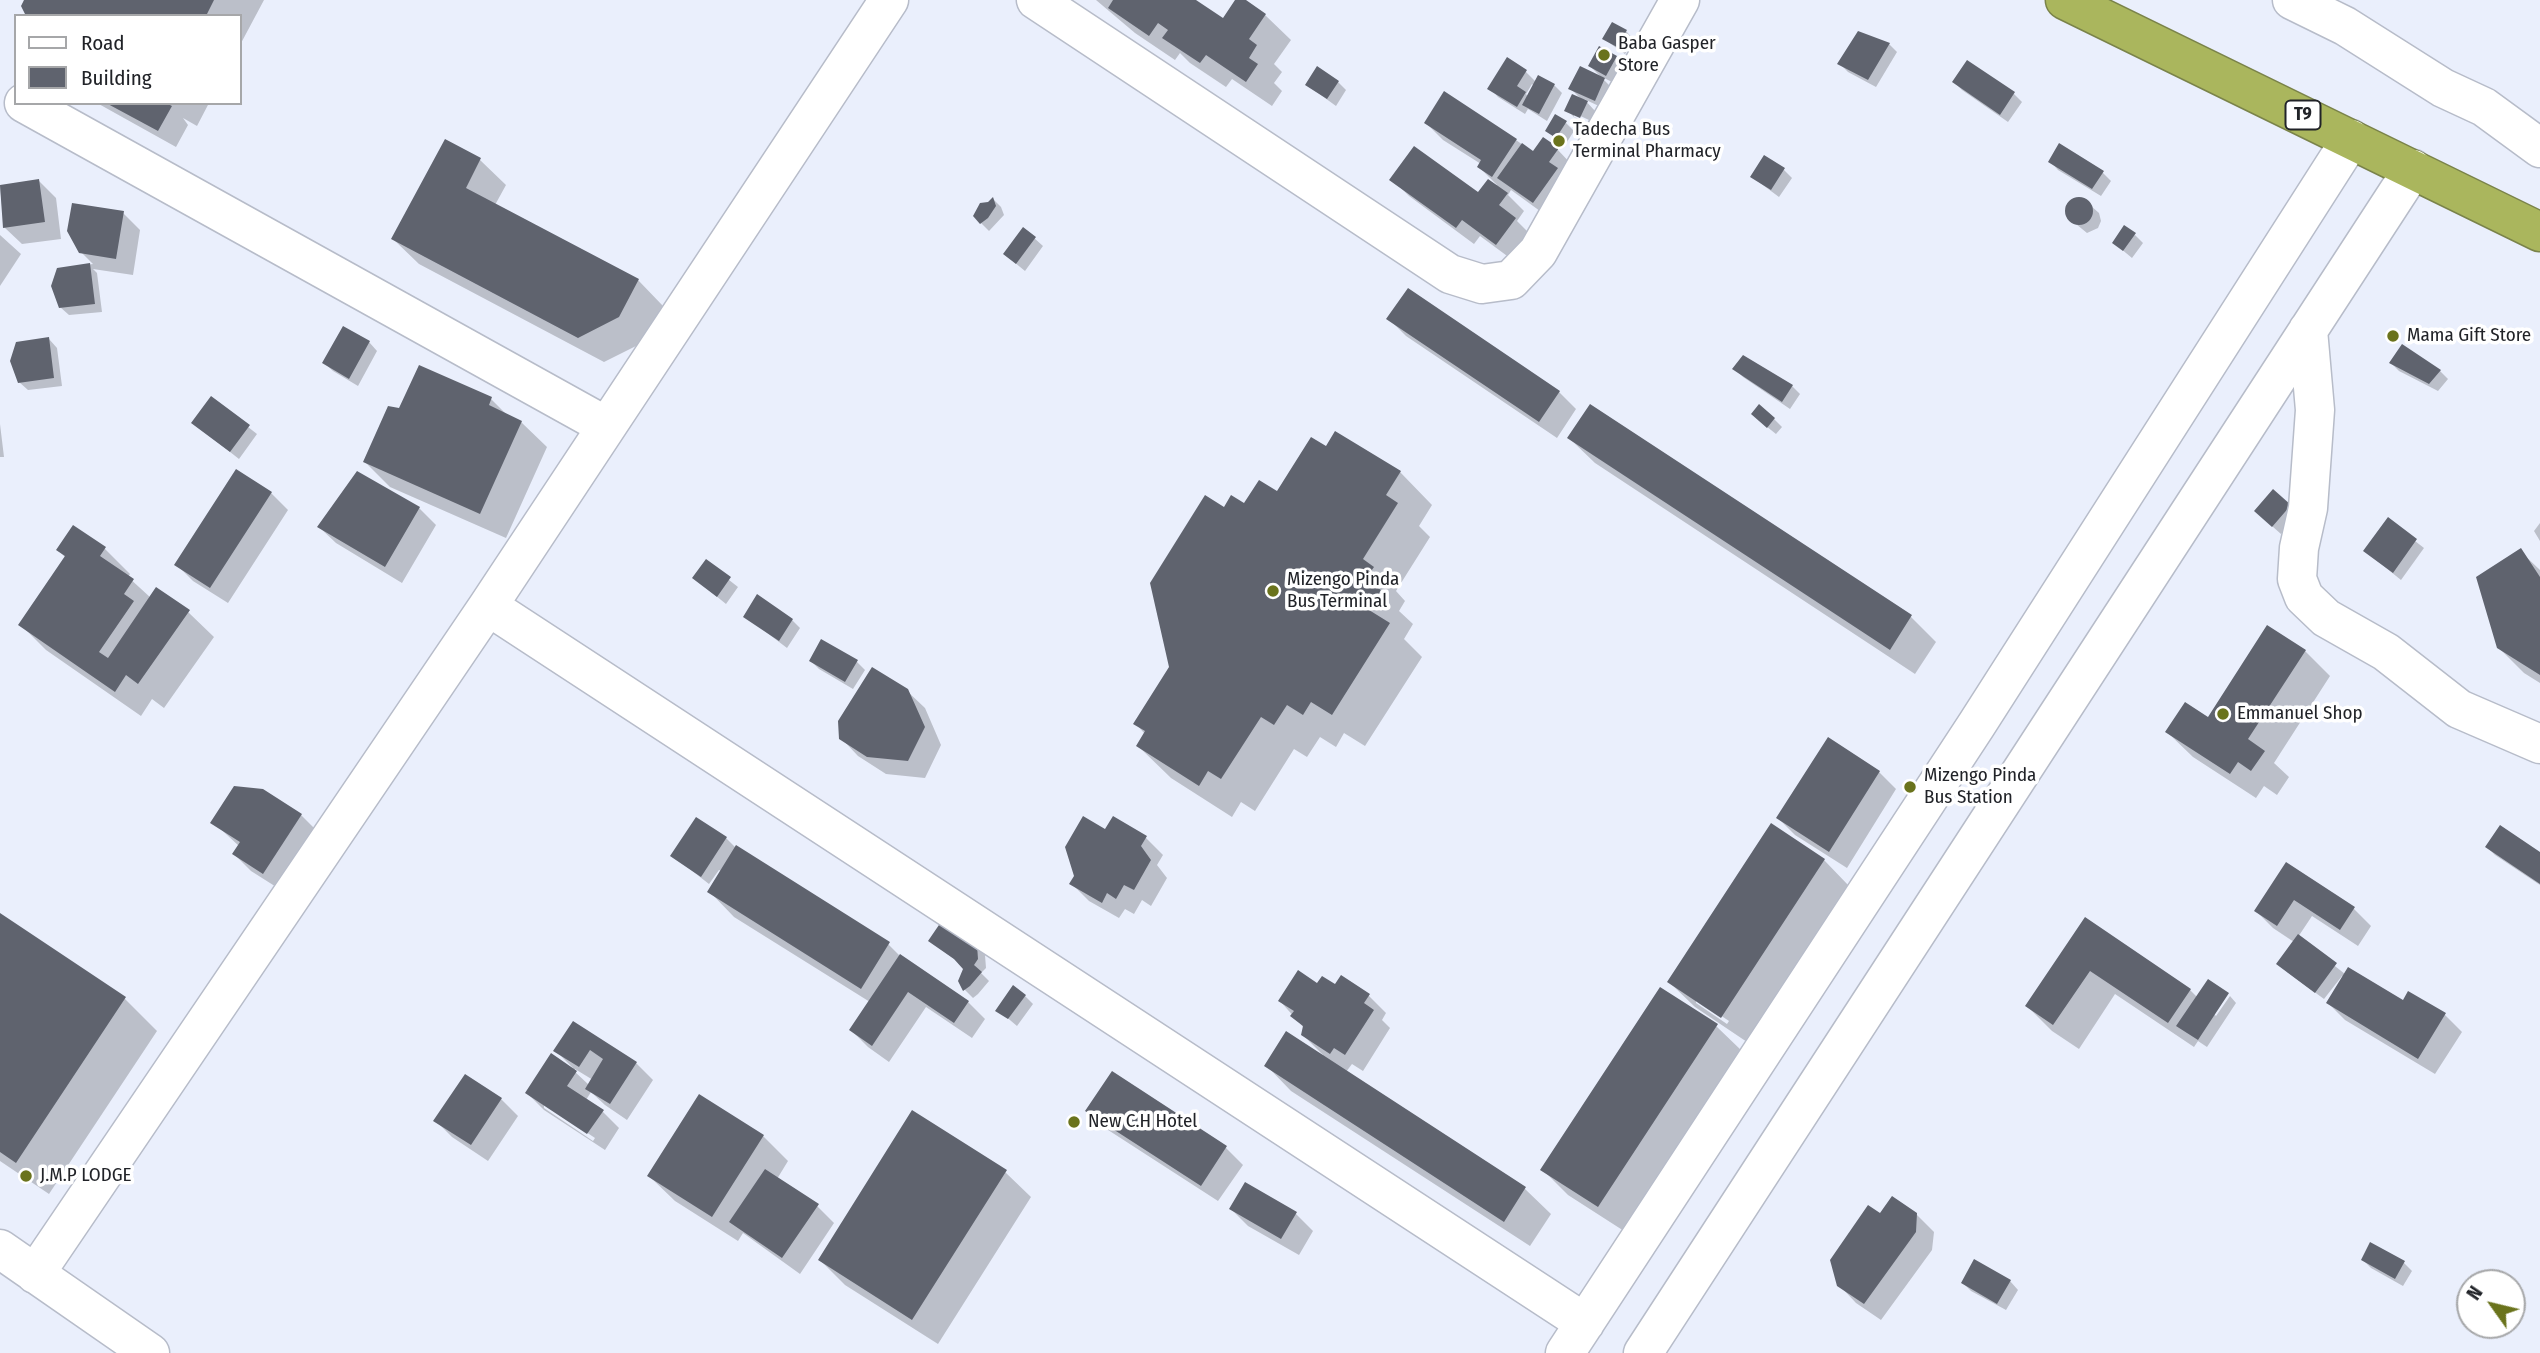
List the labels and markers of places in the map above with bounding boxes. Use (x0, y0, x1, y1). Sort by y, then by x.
place label: Baba Gasper Store (1618, 33, 1716, 77)
marker: Baba Gasper Store (1596, 47, 1612, 63)
place label: Tadecha Bus Terminal Pharmacy (1573, 119, 1721, 163)
marker: Tadecha Bus Terminal Pharmacy (1551, 133, 1567, 149)
place label: Mama Gift Store (2407, 325, 2531, 347)
marker: Mama Gift Store (2385, 328, 2401, 344)
place label: Mizengo Pinda Bus Terminal (1287, 569, 1399, 613)
marker: Mizengo Pinda Bus Terminal (1265, 583, 1281, 599)
place label: Emmanuel Shop (2237, 703, 2363, 725)
marker: Emmanuel Shop (2215, 706, 2231, 722)
place label: Mizengo Pinda Bus Station (1924, 765, 2036, 809)
marker: Mizengo Pinda Bus Station (1902, 779, 1918, 795)
place label: New C.H Hotel (1088, 1111, 1197, 1133)
marker: New C.H Hotel (1066, 1114, 1082, 1130)
place label: J.M.P LODGE (40, 1165, 131, 1187)
marker: J.M.P LODGE (18, 1168, 34, 1184)

